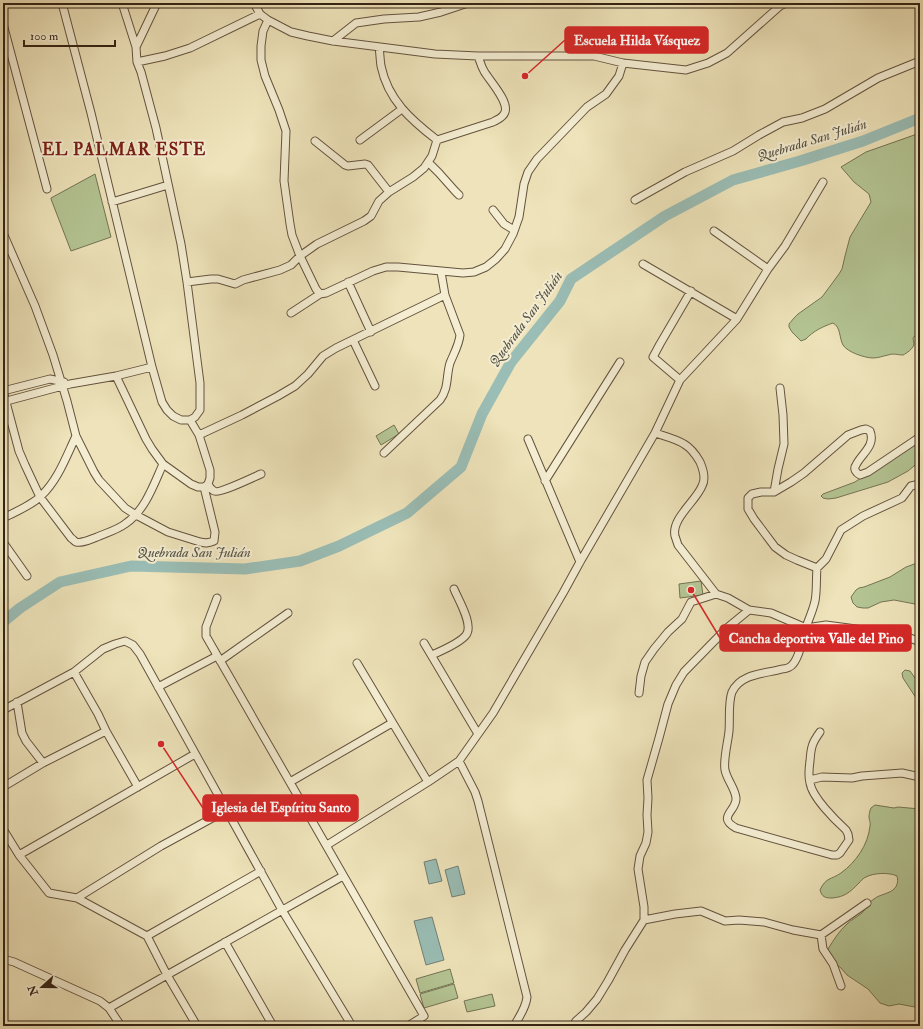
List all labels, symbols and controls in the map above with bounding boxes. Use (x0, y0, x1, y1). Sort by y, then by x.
scale bar (24, 22, 115, 48)
callout: Escuela Hilda Vásquez (565, 27, 708, 53)
text: 100 m (30, 29, 59, 44)
text: Escuela Hilda Vásquez (574, 32, 701, 50)
water label: Quebrada San Julián (755, 115, 869, 166)
district label: EL PALMAR ESTE (42, 139, 206, 160)
water label: Quebrada San Julián (486, 268, 567, 370)
water label: Quebrada San Julián (137, 544, 251, 562)
callout: Cancha deportiva Valle del Pino (720, 625, 911, 651)
text: Cancha deportiva Valle del Pino (729, 630, 904, 648)
callout: Iglesia del Espíritu Santo (203, 795, 358, 821)
text: Iglesia del Espíritu Santo (211, 799, 351, 817)
north arrow (22, 967, 62, 1007)
text: N (25, 982, 41, 998)

